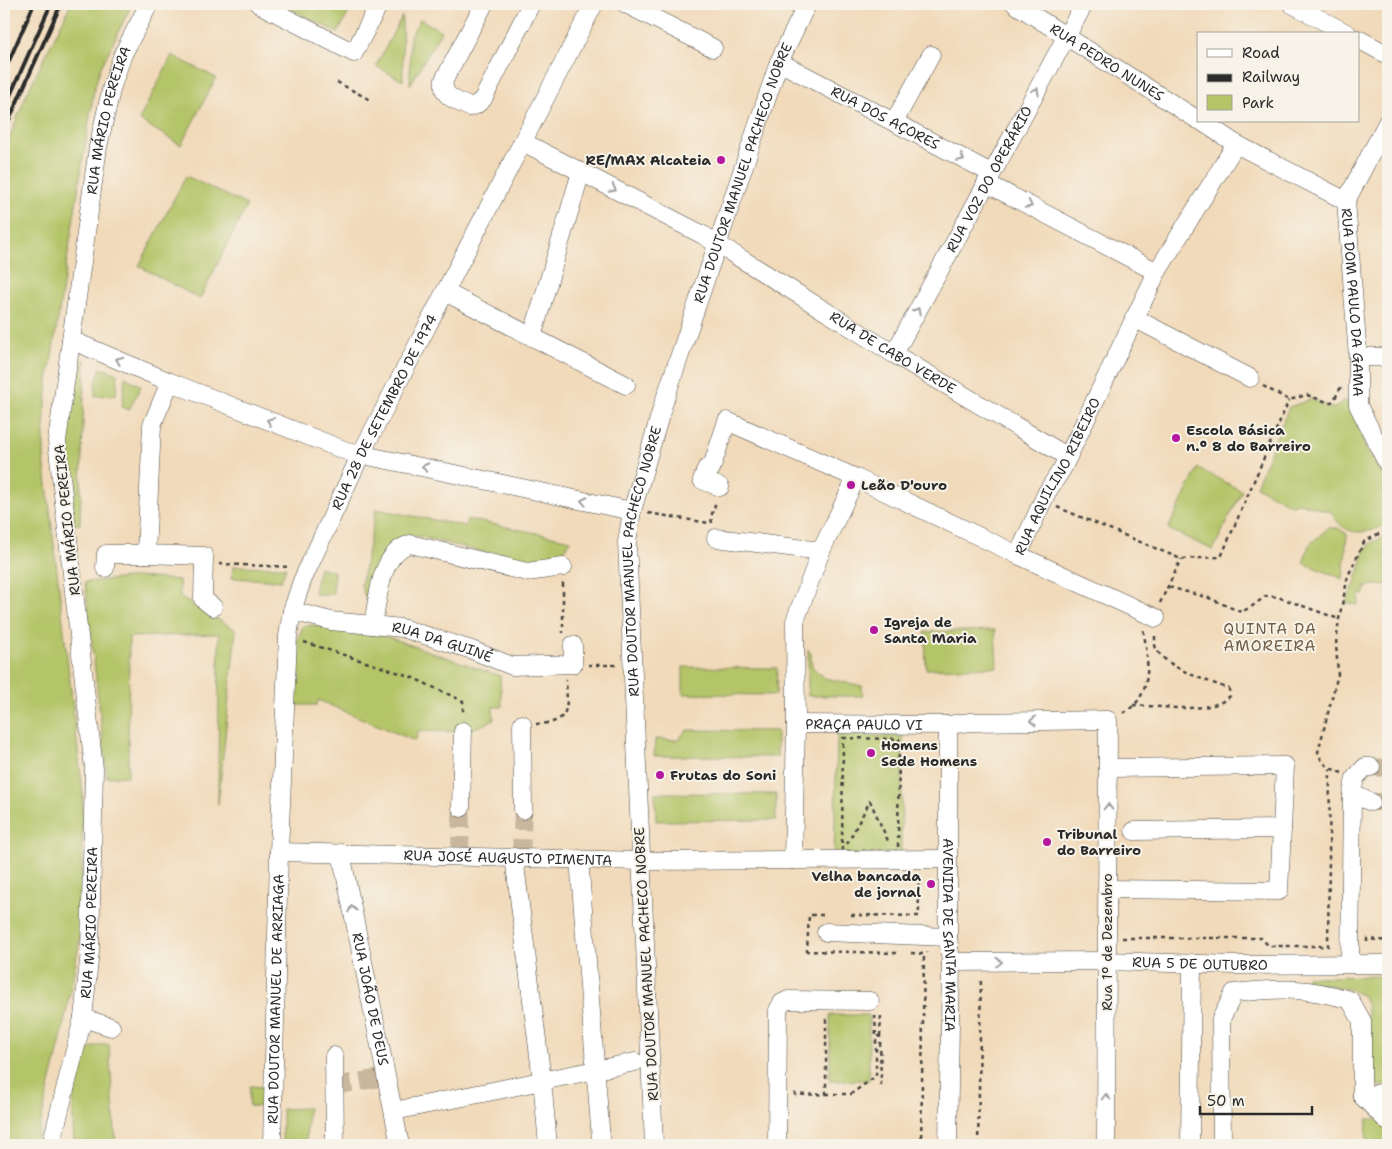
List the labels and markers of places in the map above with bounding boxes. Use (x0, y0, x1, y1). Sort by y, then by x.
place label: RE/MAX Alcateia (586, 151, 711, 169)
marker: RE/MAX Alcateia (715, 154, 727, 166)
place label: Escola Básica n.º 8 do Barreiro (1186, 421, 1311, 455)
marker: Escola Básica n.º 8 do Barreiro (1170, 432, 1182, 444)
place label: Leão D'ouro (861, 476, 947, 494)
marker: Leão D'ouro (845, 479, 857, 491)
place label: Igreja de Santa Maria (884, 613, 977, 647)
marker: Igreja de Santa Maria (868, 624, 880, 636)
place label: Homens Sede Homens (881, 736, 977, 770)
marker: Homens Sede Homens (865, 747, 877, 759)
place label: Frutas do Soni (670, 766, 776, 784)
marker: Frutas do Soni (654, 769, 666, 781)
place label: Tribunal do Barreiro (1057, 825, 1141, 859)
marker: Tribunal do Barreiro (1041, 836, 1053, 848)
place label: Velha bancada de jornal (812, 867, 921, 901)
marker: Velha bancada de jornal (925, 878, 937, 890)

